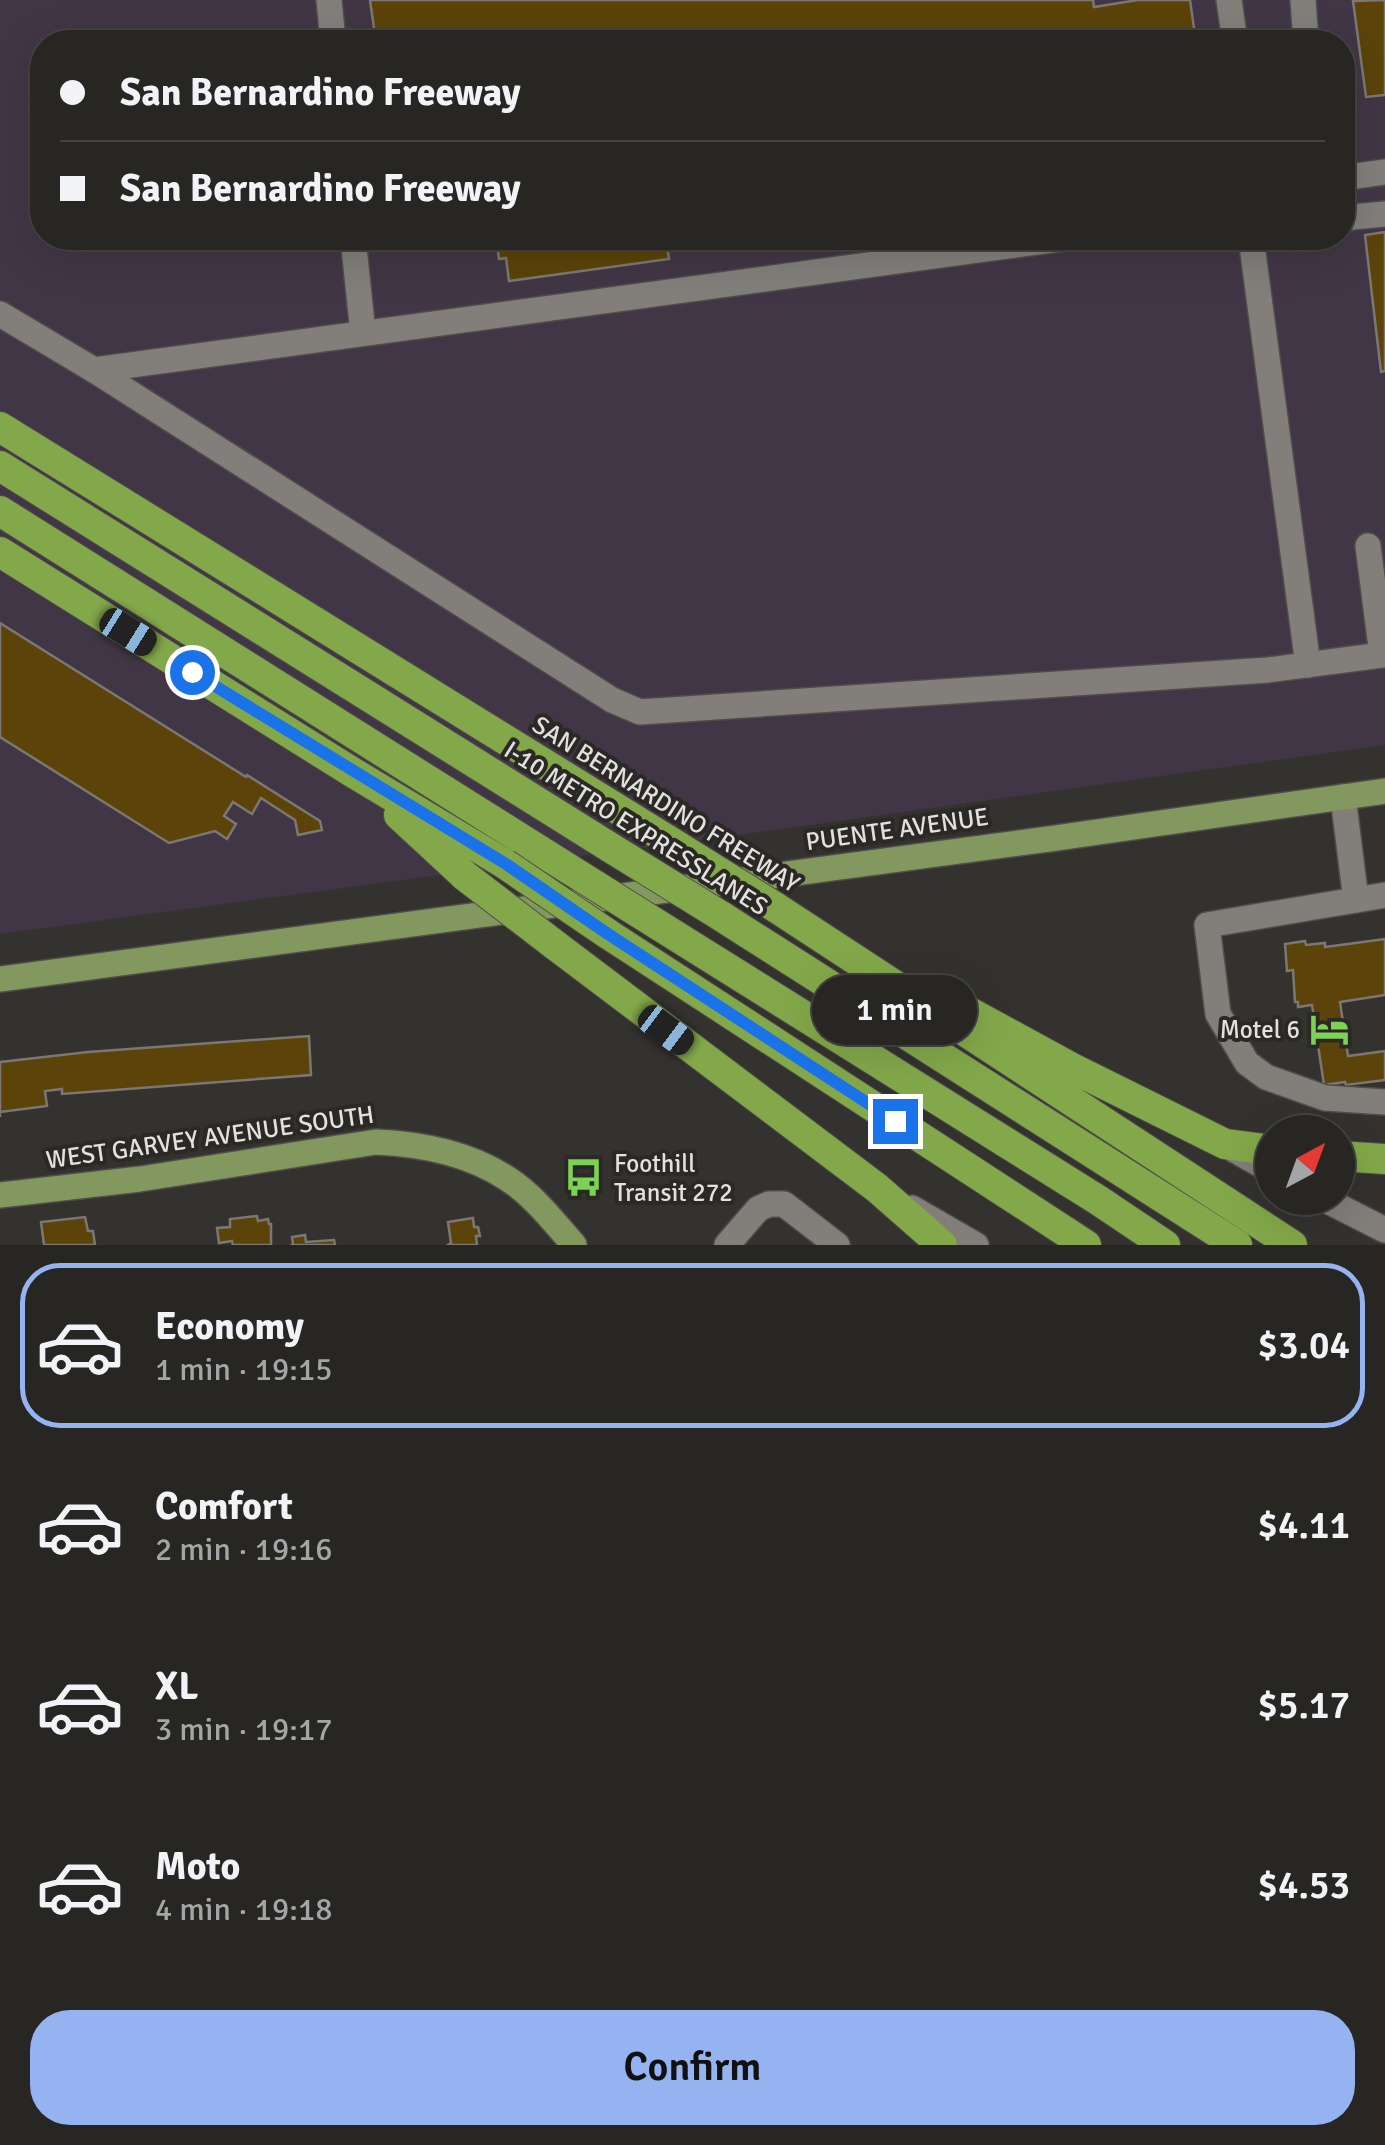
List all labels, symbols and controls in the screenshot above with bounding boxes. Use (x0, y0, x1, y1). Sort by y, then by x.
text: San Bernardino Freeway (120, 69, 521, 116)
text: San Bernardino Freeway (120, 165, 521, 212)
car (95, 603, 161, 661)
route start (170, 650, 215, 695)
street label: SAN BERNARDINO FREEWAY (527, 709, 806, 899)
street label: I-10 METRO EXPRESSLANES (499, 734, 773, 922)
street label: PUENTE AVENUE (804, 801, 990, 857)
callout: 1 min (812, 976, 978, 1046)
text: 1 min (856, 990, 933, 1029)
car (633, 1000, 699, 1060)
hotel icon: Motel 6 (1309, 1008, 1351, 1050)
place label: Motel 6 (1220, 1014, 1300, 1045)
street label: WEST GARVEY AVENUE SOUTH (44, 1099, 376, 1175)
route end (873, 1099, 918, 1144)
north arrow (1255, 1115, 1355, 1215)
map controls (1255, 1115, 1355, 1215)
place label: Foothill Transit 272 (614, 1148, 733, 1208)
bus stop icon: Foothill Transit 272 (563, 1156, 605, 1198)
icon: car (35, 1301, 125, 1391)
text: Economy (155, 1303, 304, 1350)
text: $3.04 (1257, 1322, 1350, 1369)
text: 1 min · 19:15 (155, 1350, 333, 1389)
icon: car (35, 1481, 125, 1571)
text: Comfort (155, 1483, 293, 1530)
text: $4.11 (1257, 1502, 1350, 1549)
text: 2 min · 19:16 (155, 1530, 333, 1569)
icon: car (35, 1661, 125, 1751)
text: XL (155, 1663, 198, 1710)
text: $5.17 (1257, 1682, 1350, 1729)
text: 3 min · 19:17 (155, 1710, 333, 1749)
icon: car (35, 1841, 125, 1931)
text: Moto (155, 1843, 240, 1890)
text: $4.53 (1257, 1862, 1350, 1909)
text: 4 min · 19:18 (155, 1890, 333, 1929)
button: Confirm (30, 2010, 1355, 2125)

